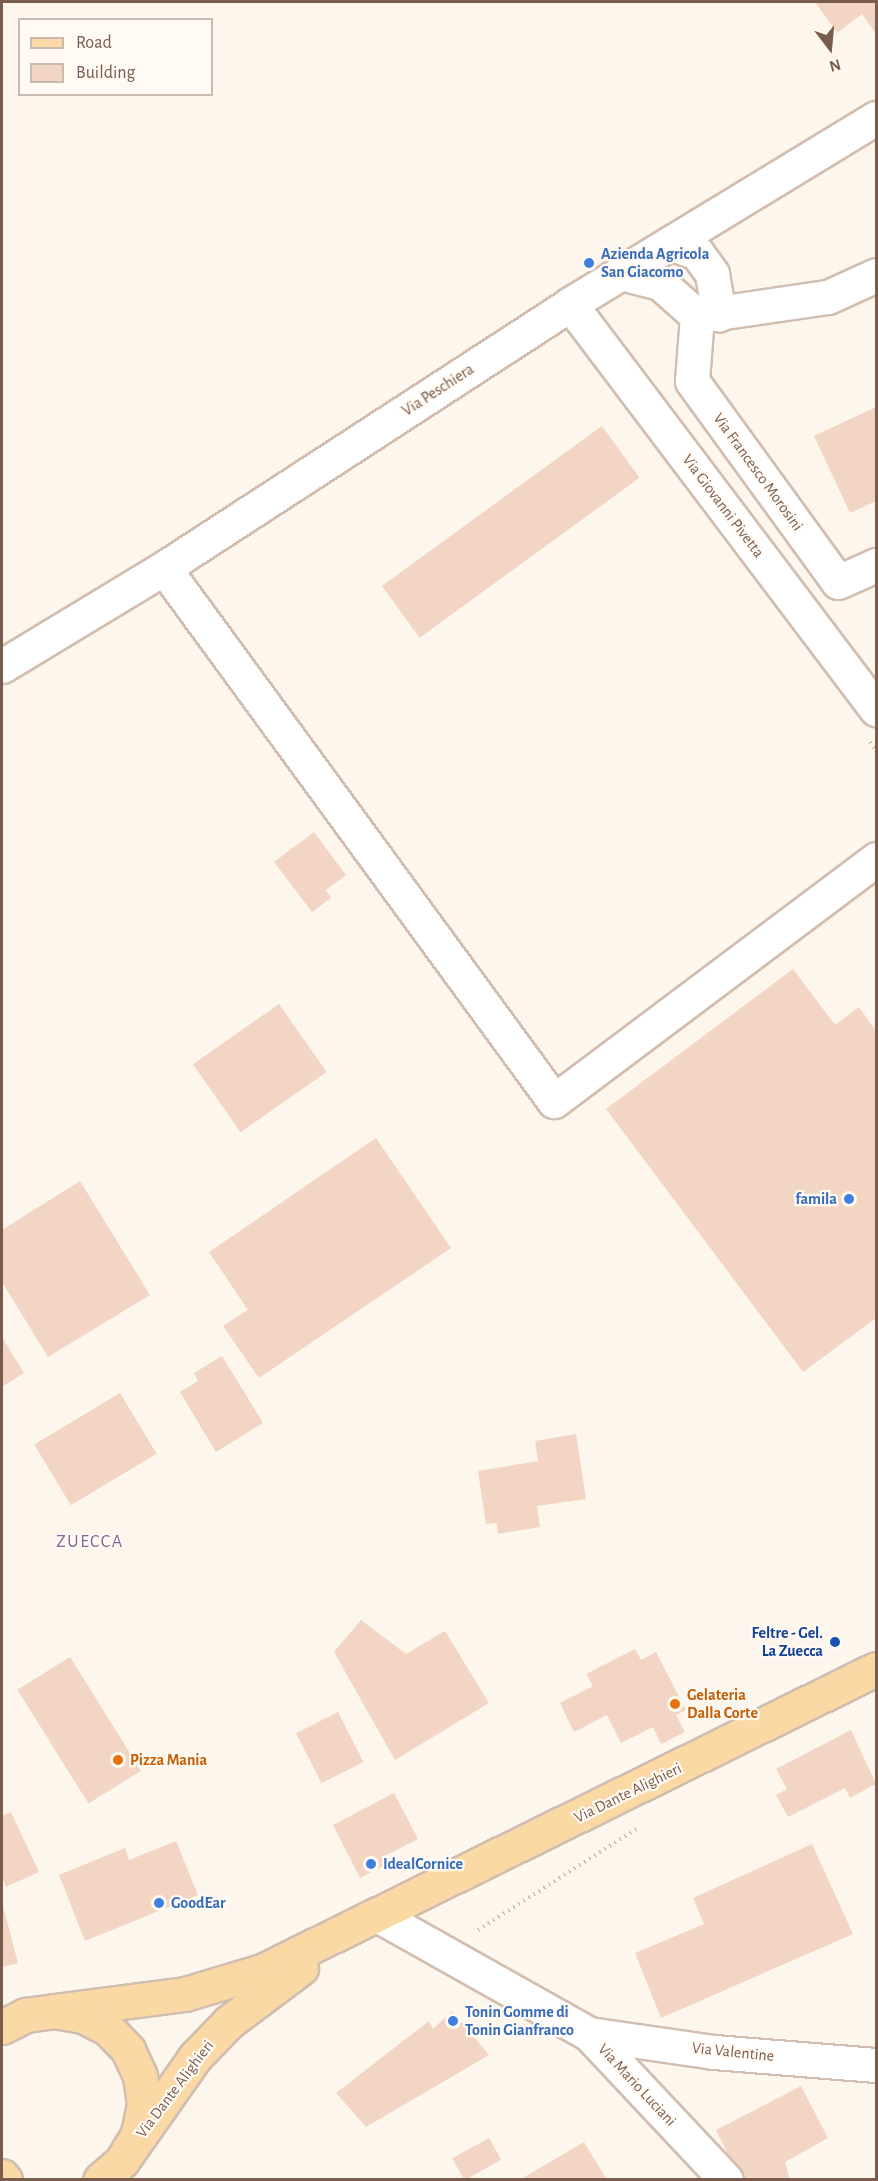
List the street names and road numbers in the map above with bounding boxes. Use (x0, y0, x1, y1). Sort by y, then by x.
street label: Via Peschiera (398, 360, 478, 420)
street label: Via Francesco Morosini (709, 409, 807, 535)
street label: Via Giovanni Pivetta (678, 451, 768, 561)
street label: Via Dante Alighieri (571, 1759, 685, 1827)
street label: Via Dante Alighieri (132, 2036, 218, 2142)
street label: Via Valentine (691, 2038, 775, 2066)
street label: Via Mario Luciani (594, 2040, 680, 2130)

